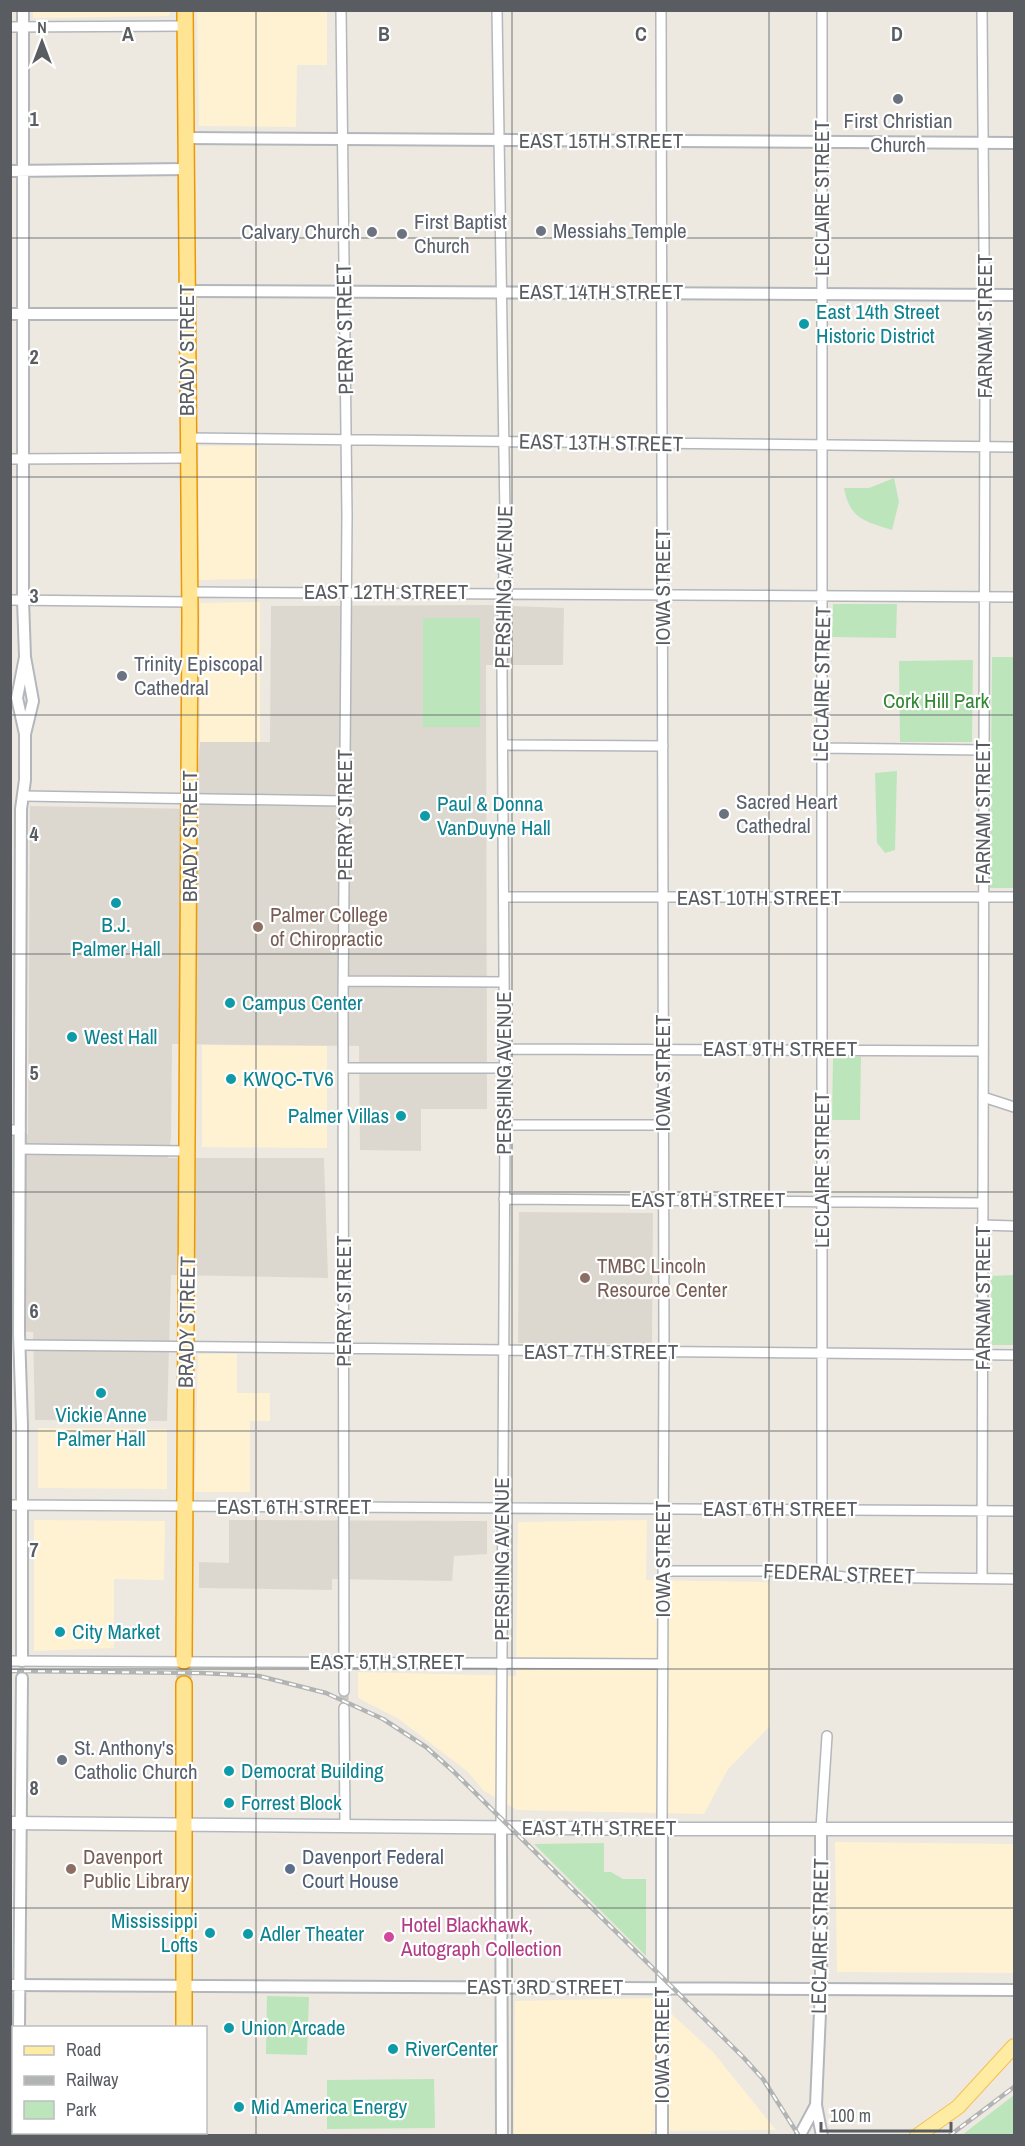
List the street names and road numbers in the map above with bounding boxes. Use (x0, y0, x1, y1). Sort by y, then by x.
street label: LECLAIRE STREET (807, 120, 836, 276)
street label: EAST 15TH STREET (519, 126, 684, 155)
street label: FARNAM STREET (970, 253, 999, 398)
street label: PERRY STREET (329, 263, 360, 395)
street label: EAST 14TH STREET (519, 277, 684, 306)
street label: BRADY STREET (172, 284, 201, 416)
street label: EAST 13TH STREET (519, 427, 684, 458)
street label: PERSHING AVENUE (488, 505, 519, 669)
street label: IOWA STREET (648, 528, 677, 646)
street label: EAST 12TH STREET (304, 577, 469, 606)
street label: LECLAIRE STREET (806, 605, 837, 762)
street label: FARNAM STREET (968, 739, 997, 884)
street label: PERRY STREET (330, 749, 359, 881)
street label: BRADY STREET (175, 770, 204, 902)
street label: EAST 10TH STREET (677, 883, 842, 912)
street label: PERSHING AVENUE (489, 991, 518, 1155)
street label: IOWA STREET (648, 1014, 677, 1132)
street label: EAST 9TH STREET (703, 1034, 858, 1063)
street label: LECLAIRE STREET (807, 1092, 836, 1248)
street label: EAST 8TH STREET (631, 1185, 786, 1214)
street label: FARNAM STREET (968, 1225, 997, 1370)
street label: PERRY STREET (329, 1235, 358, 1367)
street label: BRADY STREET (171, 1255, 202, 1388)
street label: EAST 7TH STREET (524, 1337, 679, 1366)
street label: PERSHING AVENUE (487, 1477, 516, 1641)
street label: EAST 6TH STREET (217, 1492, 372, 1521)
street label: EAST 6TH STREET (703, 1494, 858, 1523)
street label: IOWA STREET (648, 1500, 677, 1618)
street label: FEDERAL STREET (763, 1556, 916, 1591)
street label: EAST 5TH STREET (310, 1647, 465, 1676)
street label: EAST 4TH STREET (522, 1813, 677, 1842)
street label: LECLAIRE STREET (804, 1857, 835, 2014)
street label: EAST 3RD STREET (467, 1972, 624, 2001)
street label: IOWA STREET (647, 1986, 676, 2104)

